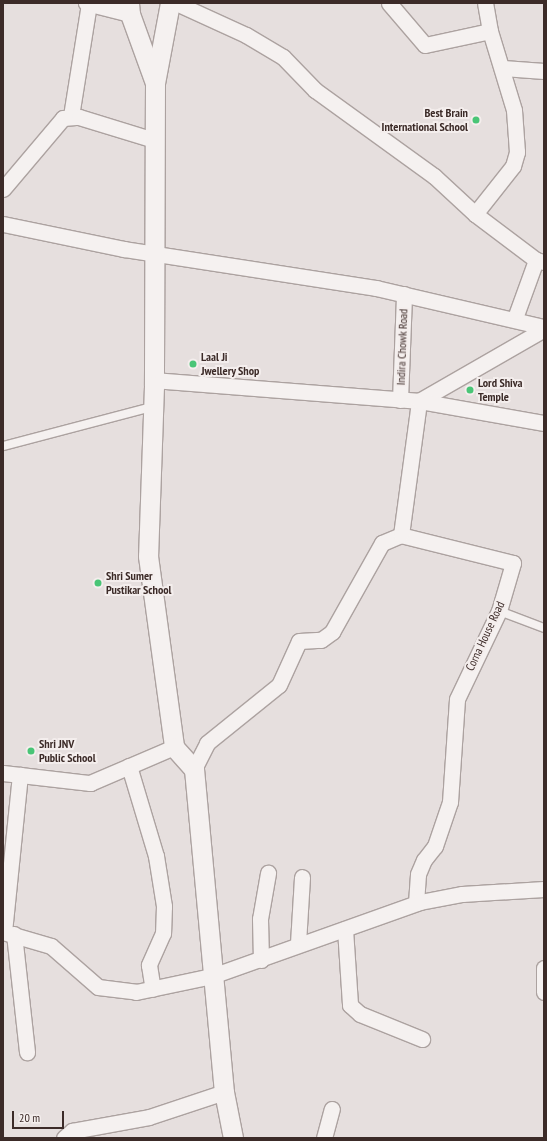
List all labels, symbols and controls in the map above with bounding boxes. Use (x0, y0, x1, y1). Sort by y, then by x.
place label: Best Brain International School (382, 106, 468, 134)
marker: Best Brain International School (471, 115, 481, 125)
street label: Indira Chowk Road (393, 308, 411, 386)
place label: Laal Ji Jwellery Shop (201, 350, 260, 378)
marker: Laal Ji Jwellery Shop (188, 359, 198, 369)
place label: Lord Shiva Temple (478, 376, 523, 404)
marker: Lord Shiva Temple (465, 385, 475, 395)
place label: Shri Sumer Pustikar School (106, 569, 172, 597)
marker: Shri Sumer Pustikar School (93, 578, 103, 588)
street label: Corna House Road (463, 599, 507, 673)
place label: Shri JNV Public School (39, 737, 96, 765)
marker: Shri JNV Public School (26, 746, 36, 756)
scale bar (14, 1103, 66, 1129)
text: 20 m (19, 1110, 40, 1125)

